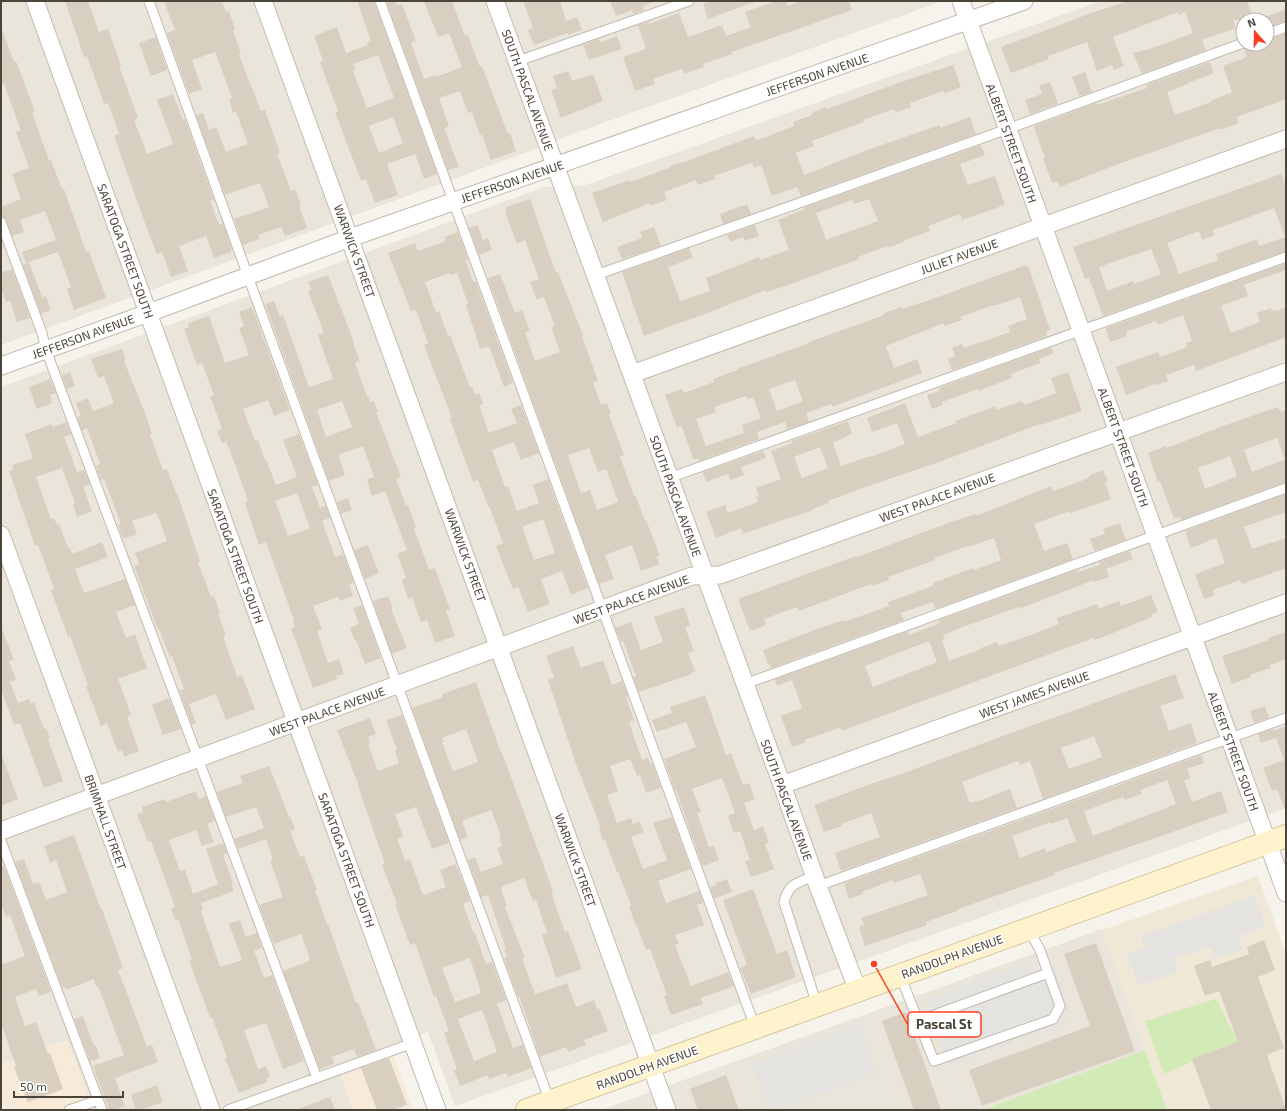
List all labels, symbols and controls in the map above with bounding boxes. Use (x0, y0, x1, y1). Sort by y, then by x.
north arrow (1235, 12, 1275, 52)
text: N (1245, 15, 1257, 30)
street label: SOUTH PASCAL AVENUE (500, 27, 557, 153)
street label: JEFFERSON AVENUE (764, 50, 870, 98)
street label: ALBERT STREET SOUTH (984, 81, 1040, 205)
street label: JEFFERSON AVENUE (459, 157, 565, 205)
street label: SARATOGA STREET SOUTH (95, 182, 157, 320)
street label: WARWICK STREET (332, 202, 378, 300)
street label: JULIET AVENUE (918, 235, 1000, 277)
street label: JEFFERSON AVENUE (30, 311, 136, 361)
street label: ALBERT STREET SOUTH (1096, 385, 1152, 509)
street label: SOUTH PASCAL AVENUE (648, 433, 705, 559)
street label: WEST PALACE AVENUE (877, 469, 997, 524)
street label: SARATOGA STREET SOUTH (205, 487, 267, 625)
street label: WARWICK STREET (443, 506, 489, 604)
street label: WEST PALACE AVENUE (571, 571, 691, 626)
street label: WEST JAMES AVENUE (977, 667, 1091, 720)
street label: WEST PALACE AVENUE (267, 683, 387, 738)
street label: ALBERT STREET SOUTH (1206, 689, 1262, 813)
street label: SOUTH PASCAL AVENUE (759, 737, 816, 863)
street label: BRIMHALL STREET (82, 772, 130, 872)
street label: SARATOGA STREET SOUTH (316, 791, 378, 929)
street label: WARWICK STREET (553, 811, 599, 909)
street label: RANDOLPH AVENUE (899, 931, 1005, 981)
callout: Pascal St (908, 1012, 981, 1037)
text: Pascal St (916, 1016, 973, 1032)
street label: RANDOLPH AVENUE (594, 1042, 700, 1092)
scale bar (14, 1073, 123, 1099)
text: 50 m (20, 1079, 47, 1093)

